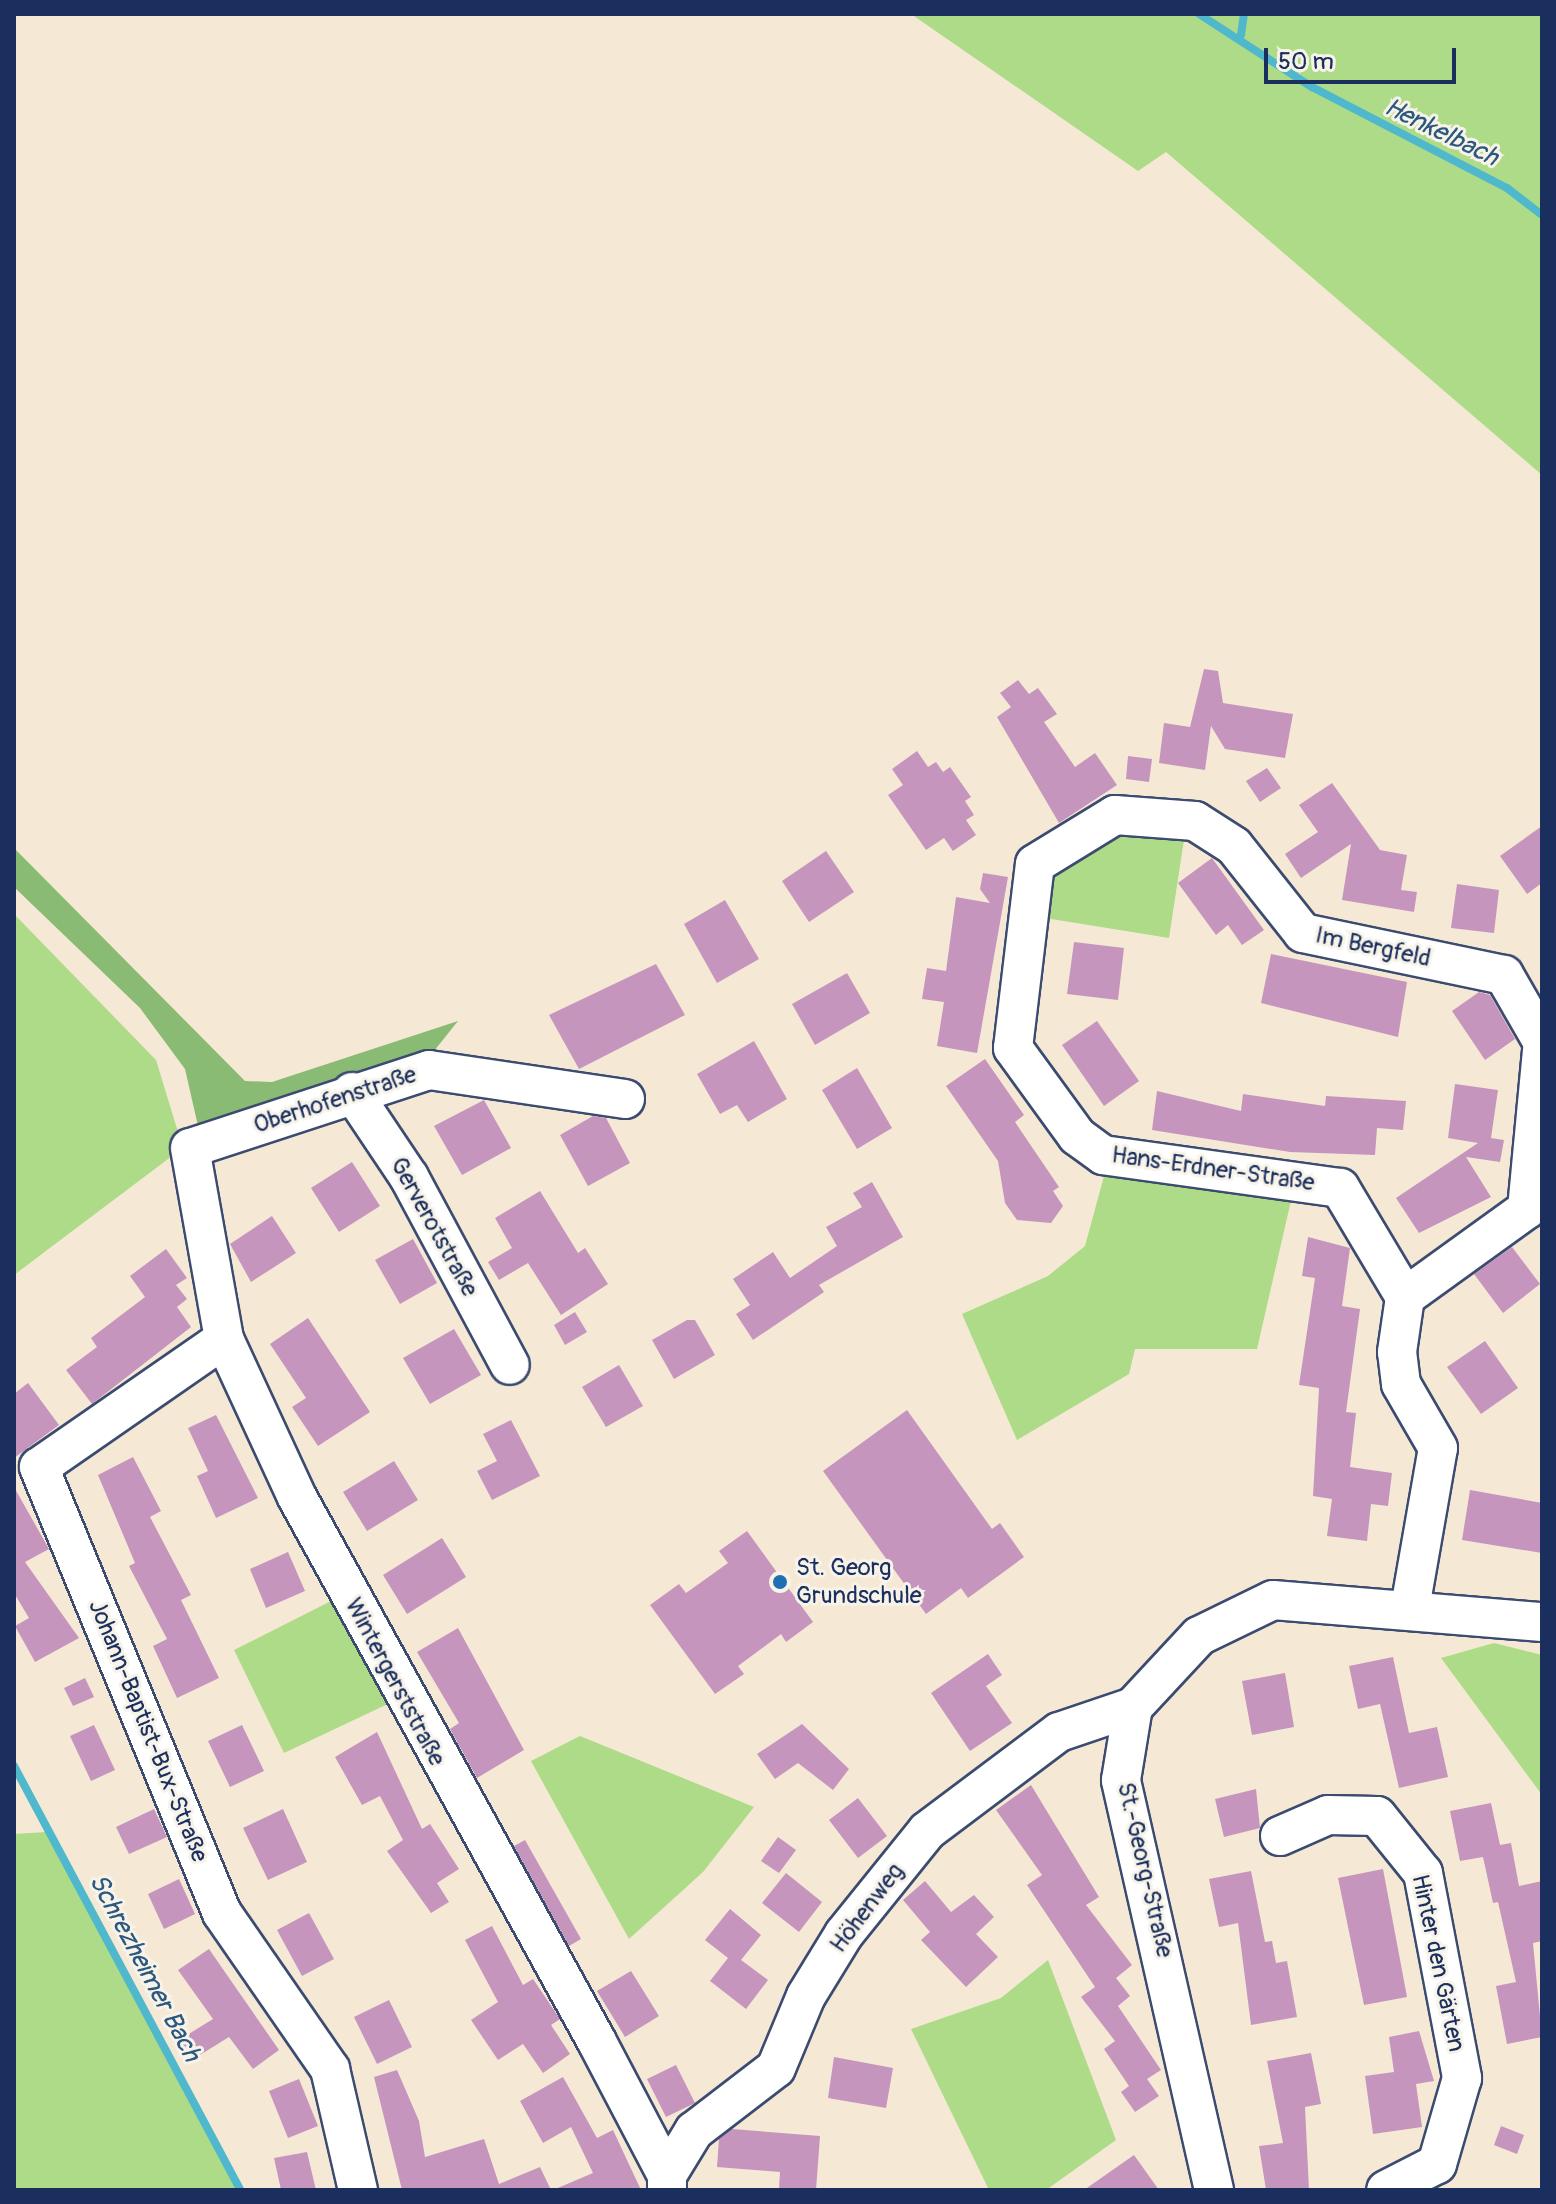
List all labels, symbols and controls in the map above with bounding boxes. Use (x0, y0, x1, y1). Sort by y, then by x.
scale bar (1268, 32, 1460, 82)
text: 50 m (1278, 47, 1334, 76)
water label: Henkelbach (1379, 92, 1503, 174)
street label: Im Bergfeld (1313, 921, 1433, 973)
street label: Oberhofenstraße (250, 1060, 420, 1140)
street label: Hans-Erdner-Straße (1110, 1141, 1316, 1197)
street label: Gerverotstraße (384, 1152, 484, 1302)
place label: St. Georg Grundschule (796, 1554, 922, 1610)
marker: St. Georg Grundschule (771, 1573, 789, 1591)
street label: Wintergerststraße (339, 1593, 451, 1771)
street label: Johann-Baptist-Bux-Straße (82, 1596, 214, 1866)
street label: St.-Georg-Straße (1111, 1780, 1179, 1960)
street label: Höhenweg (824, 1858, 910, 1958)
water label: Schrezheimer Bach (81, 1869, 207, 2067)
street label: Hinter den Gärten (1405, 1872, 1471, 2054)

